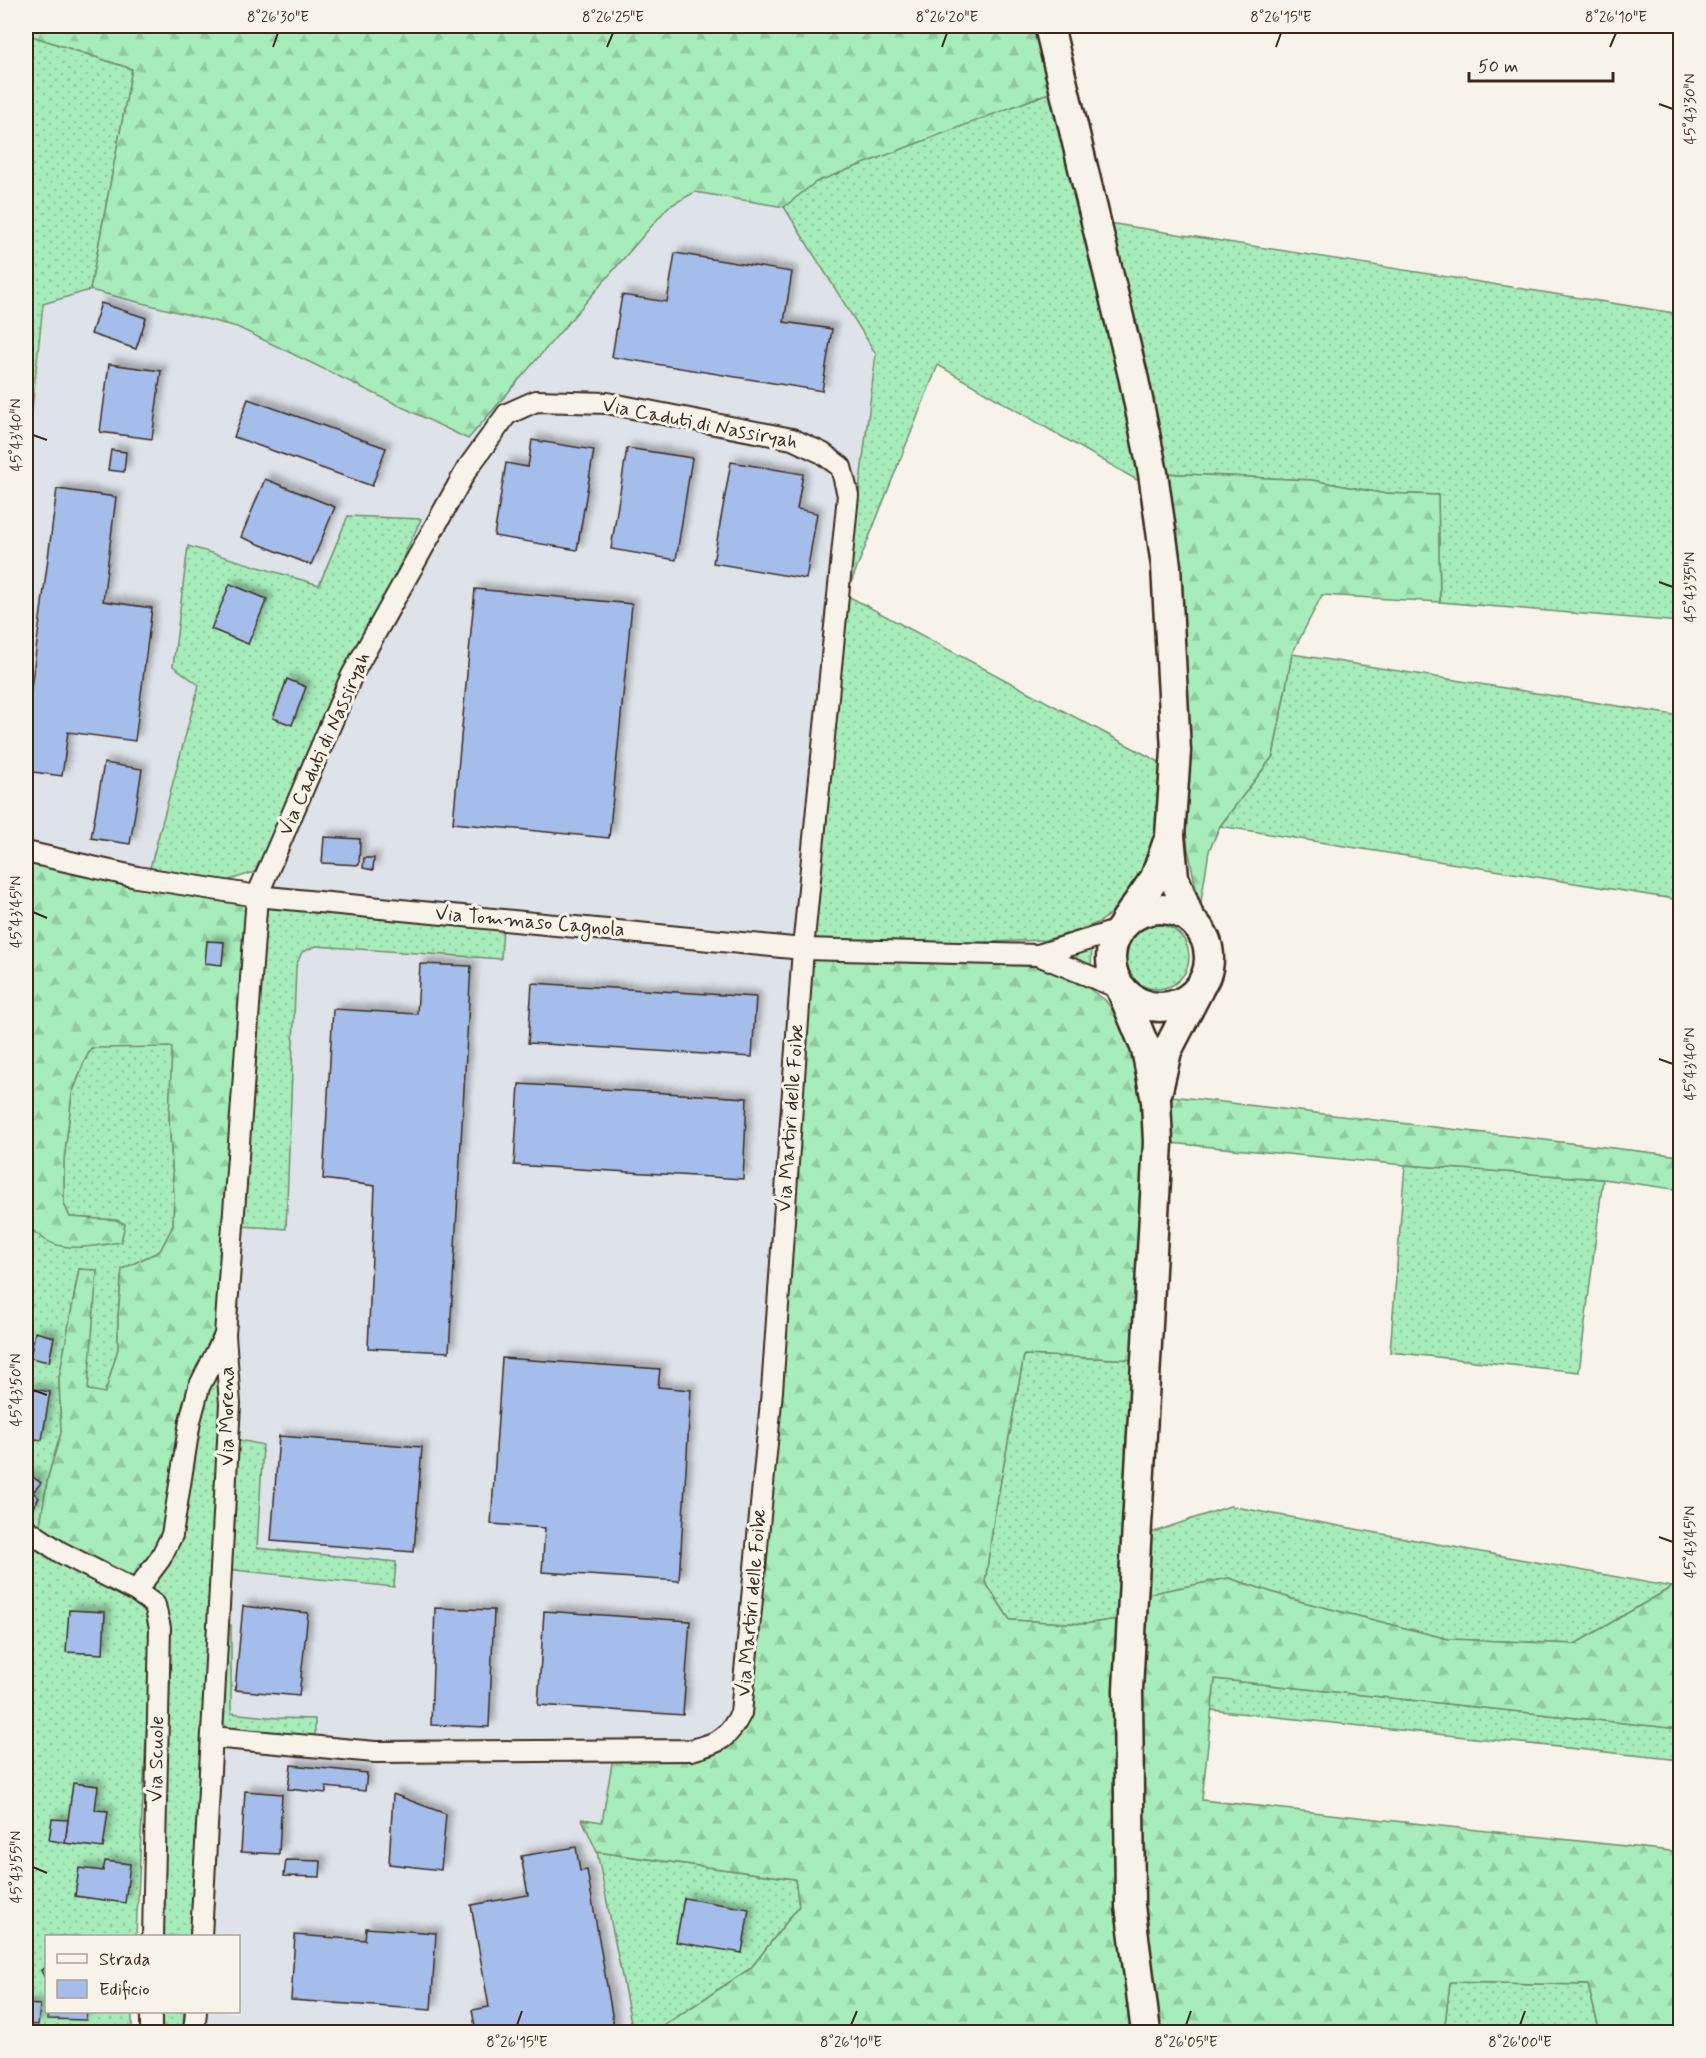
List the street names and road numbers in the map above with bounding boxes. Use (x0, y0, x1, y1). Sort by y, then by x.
street label: Via Caduti di Nassiryah (600, 392, 800, 456)
street label: Via Caduti di Nassiryah (272, 648, 378, 840)
street label: Via Tommaso Cagnola (434, 900, 626, 945)
street label: Via Martiri delle Foibe (771, 1023, 811, 1213)
street label: Via Morena (214, 1366, 241, 1466)
street label: Via Martiri delle Foibe (730, 1508, 774, 1698)
street label: Via Scuole (143, 1716, 171, 1802)

